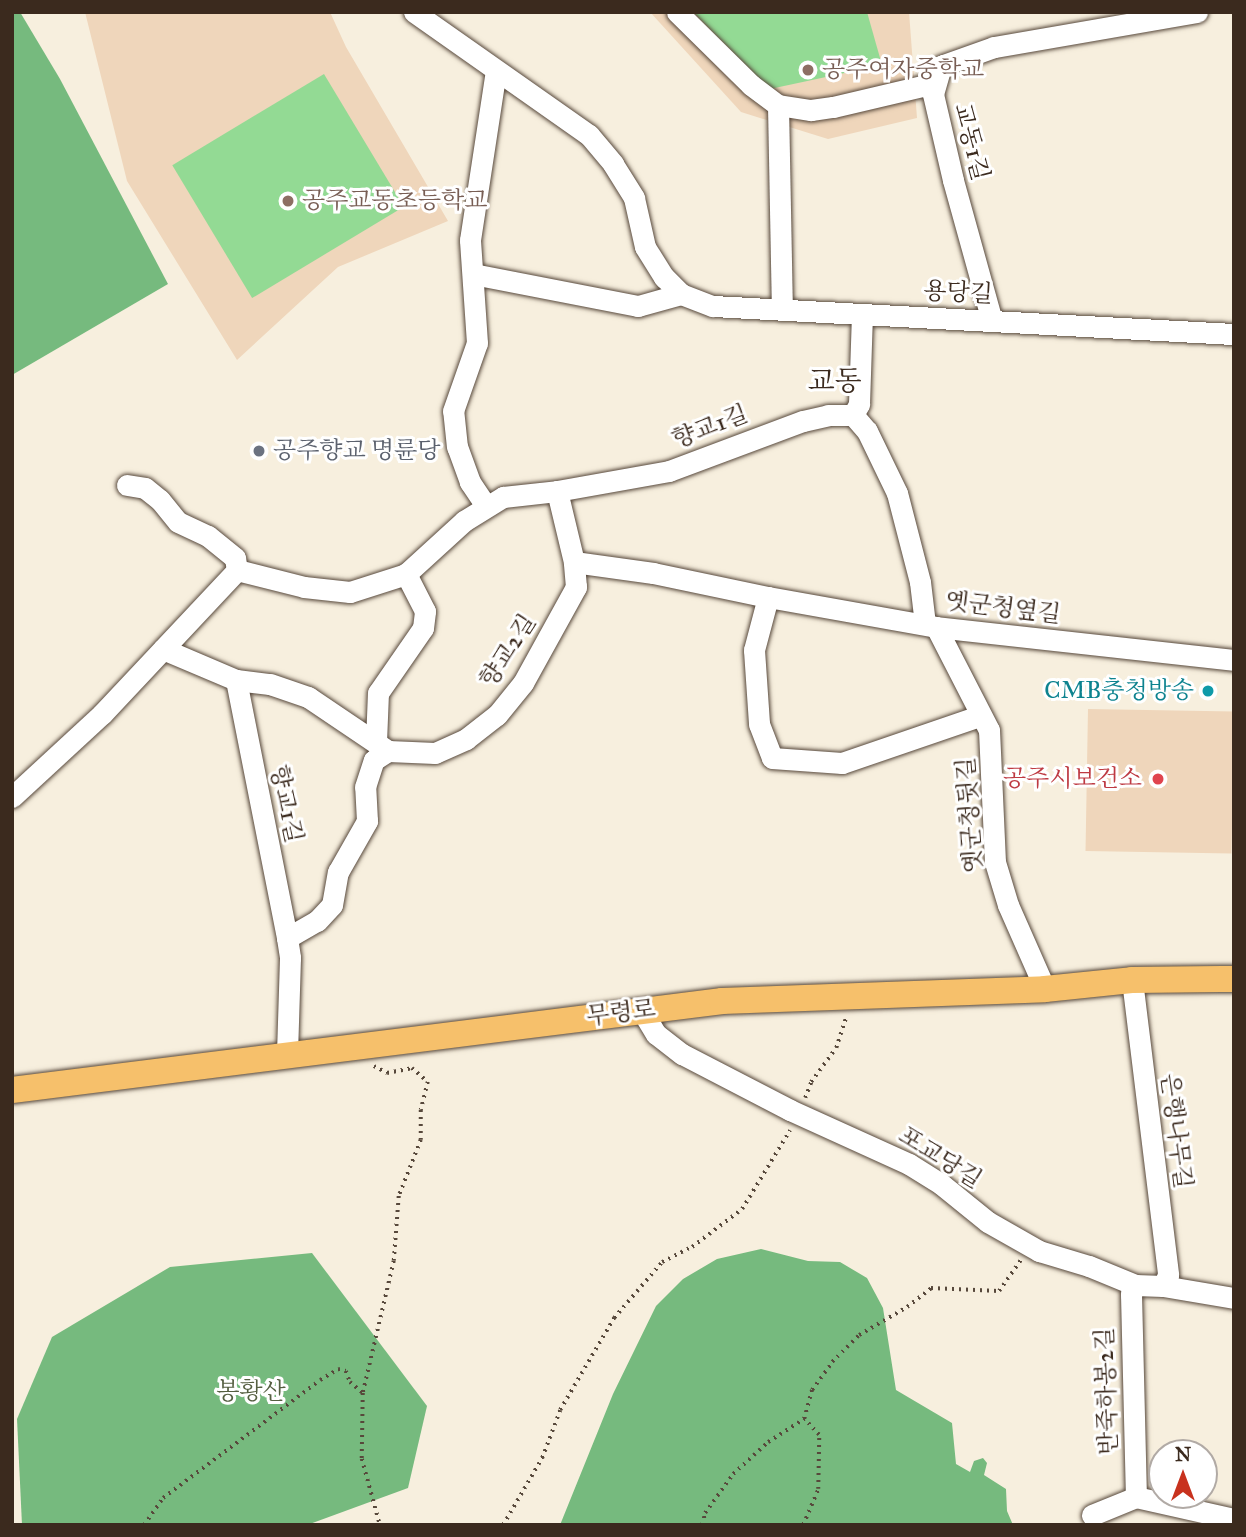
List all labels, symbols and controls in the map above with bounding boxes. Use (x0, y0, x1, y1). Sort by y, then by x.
place label: 공주여자중학교 (822, 56, 984, 84)
marker: 공주여자중학교 (800, 62, 816, 78)
street label: 교동1길 (947, 100, 995, 184)
place label: 공주교동초등학교 (302, 187, 487, 215)
marker: 공주교동초등학교 (280, 193, 296, 209)
street label: 용당길 (923, 277, 993, 309)
district label: 교동 (808, 364, 862, 398)
street label: 향교1길 (668, 399, 752, 455)
place label: 공주향교 명륜당 (273, 437, 440, 465)
marker: 공주향교 명륜당 (251, 443, 267, 459)
street label: 옛군청옆길 (944, 587, 1062, 629)
street label: 향교2길 (474, 609, 542, 693)
place label: CMB충청방송 (1044, 677, 1194, 705)
marker: CMB충청방송 (1200, 683, 1216, 699)
street label: 옛군청뒷길 (952, 756, 988, 874)
street label: 향교1길 (264, 762, 308, 846)
place label: 공주시보건소 (1003, 765, 1142, 793)
marker: 공주시보건소 (1148, 769, 1168, 789)
street label: 무령로 (585, 994, 657, 1032)
street label: 은행나무길 (1155, 1072, 1197, 1190)
street label: 포교당길 (893, 1121, 987, 1195)
street label: 반죽하봉2길 (1090, 1327, 1124, 1455)
park label: 봉황산 (216, 1378, 286, 1406)
north arrow (1148, 1439, 1218, 1509)
text: N (1175, 1443, 1191, 1466)

